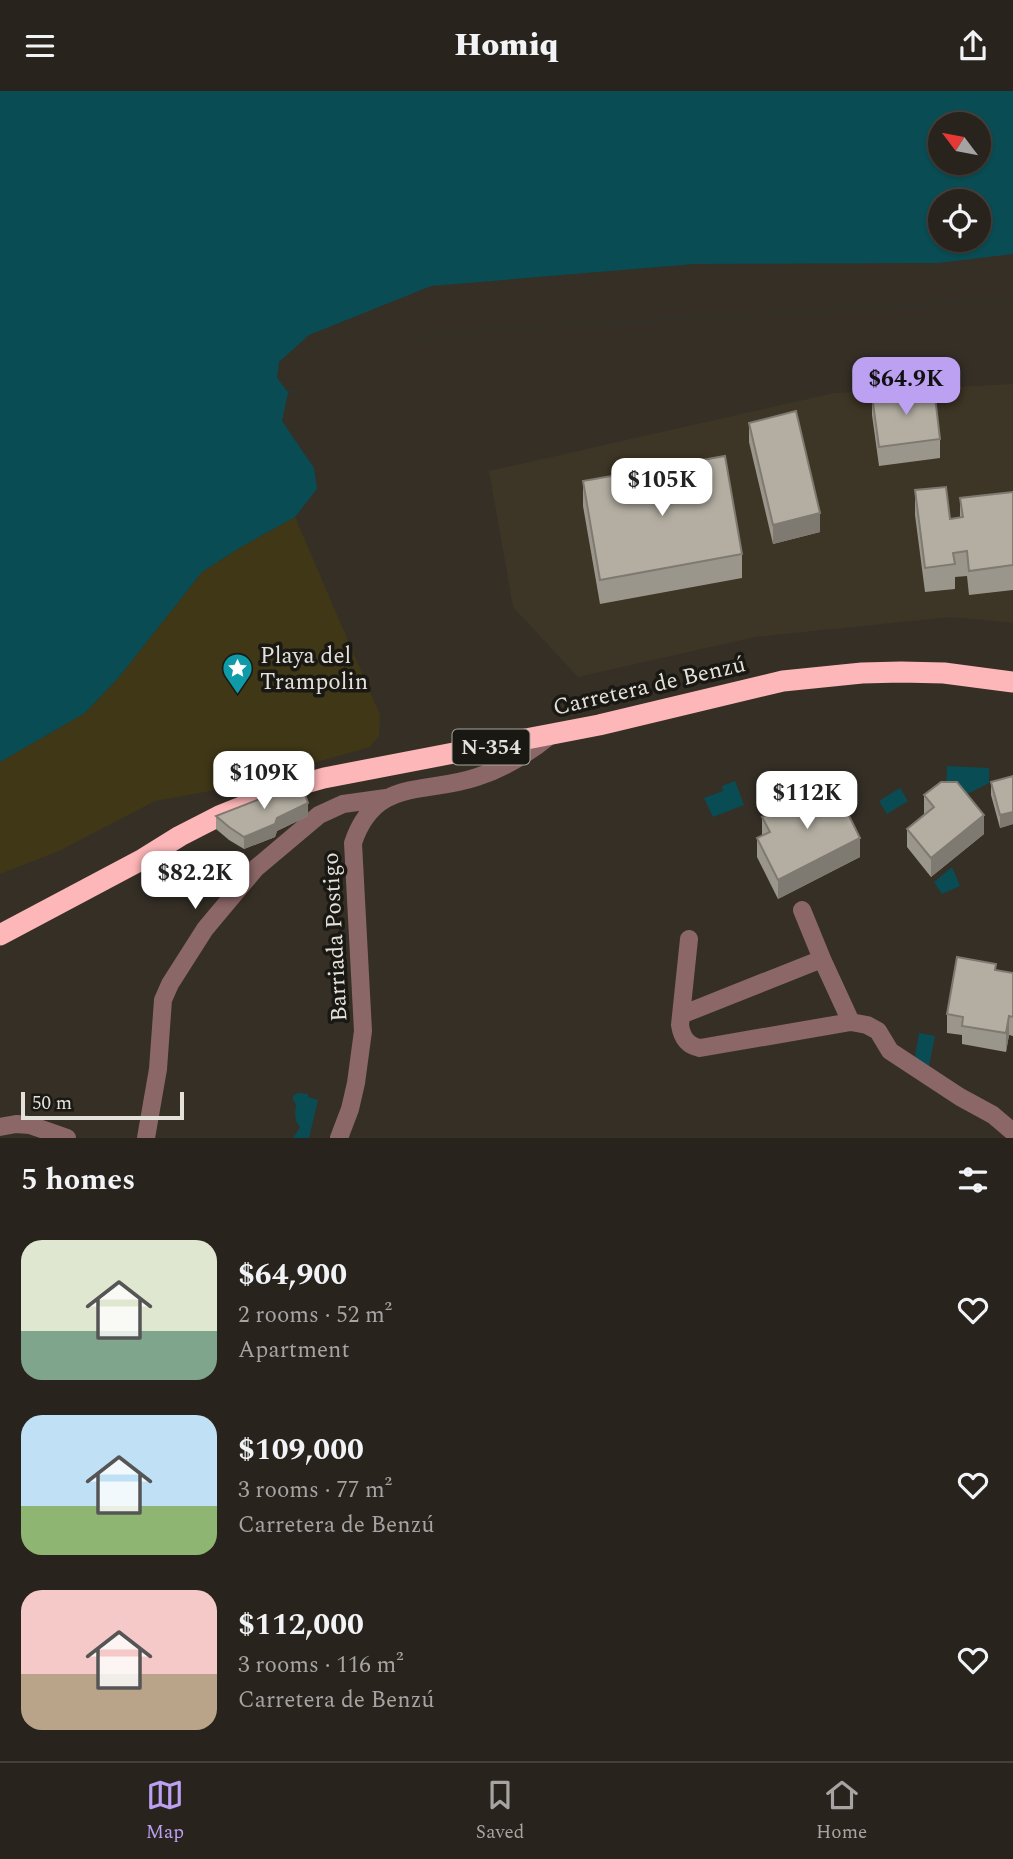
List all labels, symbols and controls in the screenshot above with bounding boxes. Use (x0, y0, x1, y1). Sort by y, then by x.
text: Homiq (454, 21, 559, 70)
icon: menu (21, 27, 59, 65)
icon: share (954, 27, 992, 65)
north arrow (928, 112, 990, 175)
map controls (928, 112, 991, 252)
button: locate (928, 189, 991, 252)
pin: $64.9K (849, 357, 963, 417)
text: $64.9K (868, 362, 944, 397)
pin: $105K (613, 459, 711, 518)
text: $105K (627, 463, 697, 498)
place label: Playa del Trampolin (260, 639, 368, 700)
street label: Carretera de Benzú (550, 647, 749, 726)
place icon: Playa del Trampolin (220, 651, 254, 695)
road number: N-354 (452, 729, 530, 765)
pin: $109K (215, 751, 313, 811)
text: $109K (229, 756, 299, 791)
pin: $112K (758, 771, 856, 831)
text: $112K (772, 776, 842, 811)
pin: $82.2K (138, 851, 252, 911)
street label: Barriada Postigo (314, 851, 357, 1022)
text: $82.2K (157, 856, 233, 891)
scale bar (21, 1089, 184, 1121)
text: 50 m (32, 1089, 72, 1118)
text: 5 homes (21, 1157, 135, 1203)
icon: filters (954, 1161, 992, 1199)
text: $64,900 (238, 1252, 347, 1298)
icon: home (77, 1268, 161, 1352)
icon: heart (954, 1291, 992, 1329)
text: 2 rooms · 52 m² (238, 1298, 392, 1333)
text: Apartment (238, 1333, 350, 1368)
text: $109,000 (238, 1427, 364, 1473)
icon: home (77, 1443, 161, 1527)
icon: heart (954, 1466, 992, 1504)
text: 3 rooms · 77 m² (238, 1473, 392, 1508)
text: Carretera de Benzú (238, 1508, 434, 1543)
text: $112,000 (238, 1602, 364, 1648)
icon: home (77, 1618, 161, 1702)
icon: heart (954, 1641, 992, 1679)
text: 3 rooms · 116 m² (238, 1648, 404, 1683)
text: Carretera de Benzú (238, 1683, 434, 1718)
tab: Map (146, 1776, 184, 1847)
tab: Saved (476, 1776, 524, 1847)
tab: Home (816, 1776, 867, 1847)

